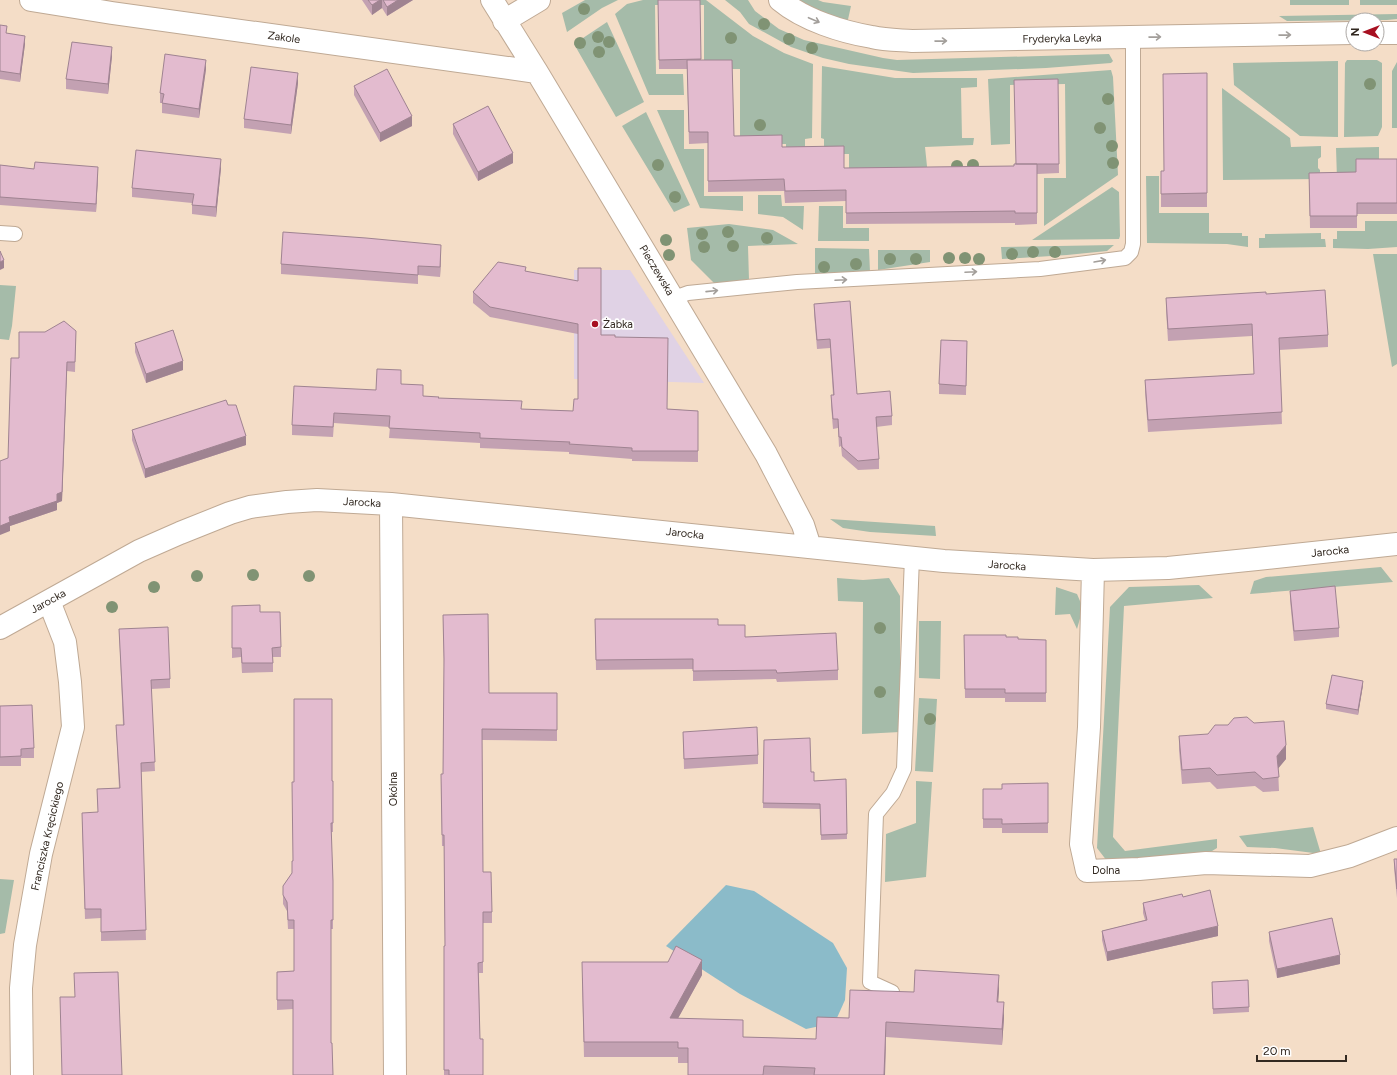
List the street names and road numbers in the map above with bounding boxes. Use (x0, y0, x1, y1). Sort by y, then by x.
street label: Zakole (267, 29, 301, 46)
street label: Fryderyka Leyka (1022, 31, 1102, 46)
street label: Pieczewska (636, 243, 677, 298)
street label: Jarocka (343, 495, 381, 510)
street label: Jarocka (665, 525, 705, 542)
street label: Jarocka (1310, 543, 1350, 560)
street label: Jarocka (987, 558, 1026, 573)
street label: Jarocka (28, 587, 68, 616)
street label: Okólna (387, 772, 400, 806)
street label: Franciszka Kręcickiego (29, 780, 66, 892)
street label: Dolna (1092, 864, 1120, 877)

